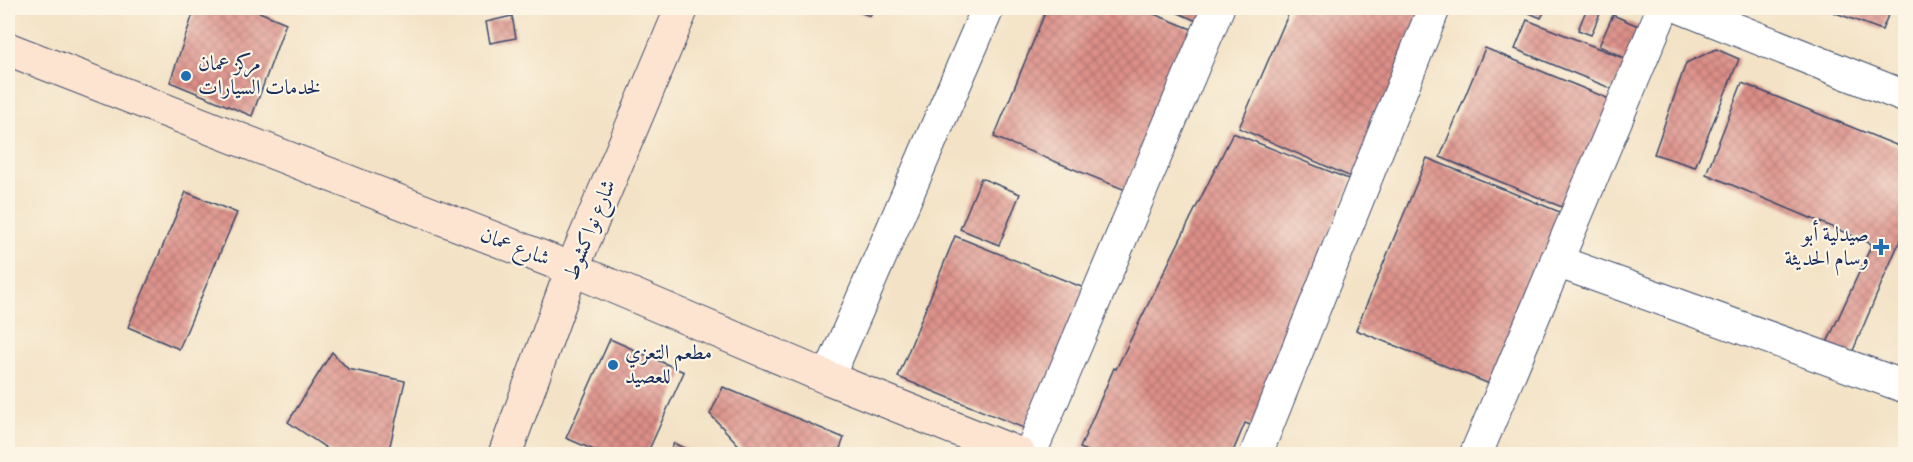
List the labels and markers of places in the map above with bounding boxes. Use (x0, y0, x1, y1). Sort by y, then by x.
place label: مركز عمان لخدمات السيارات (198, 51, 321, 101)
marker: مركز عمان لخدمات السيارات (179, 69, 193, 83)
place label: صيدلية أبو وسام الحديثة (1784, 219, 1869, 276)
marker: صيدلية أبو وسام الحديثة (1874, 240, 1888, 254)
place label: مطعم التعزي للعصيد (625, 340, 712, 390)
marker: مطعم التعزي للعصيد (606, 358, 620, 372)

